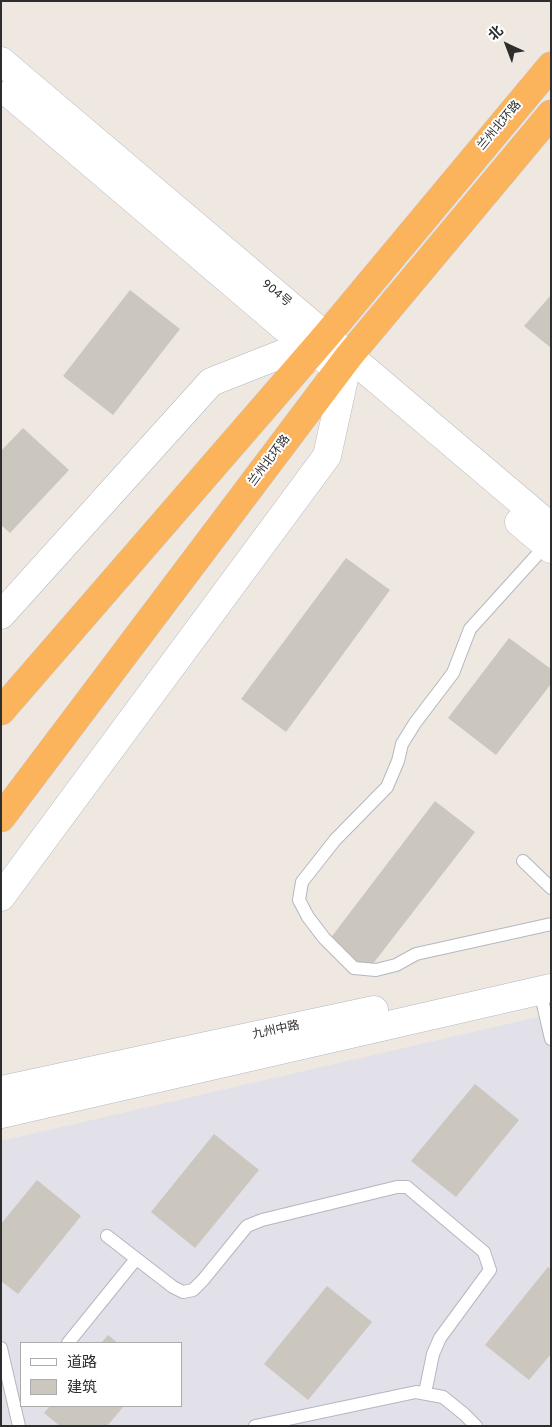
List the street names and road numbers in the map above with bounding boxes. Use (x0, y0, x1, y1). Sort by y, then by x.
street label: 兰州北环路 (475, 98, 525, 154)
street label: 904号 (258, 277, 294, 311)
street label: 兰州北环路 (246, 433, 294, 489)
street label: 九州中路 (251, 1019, 301, 1043)

